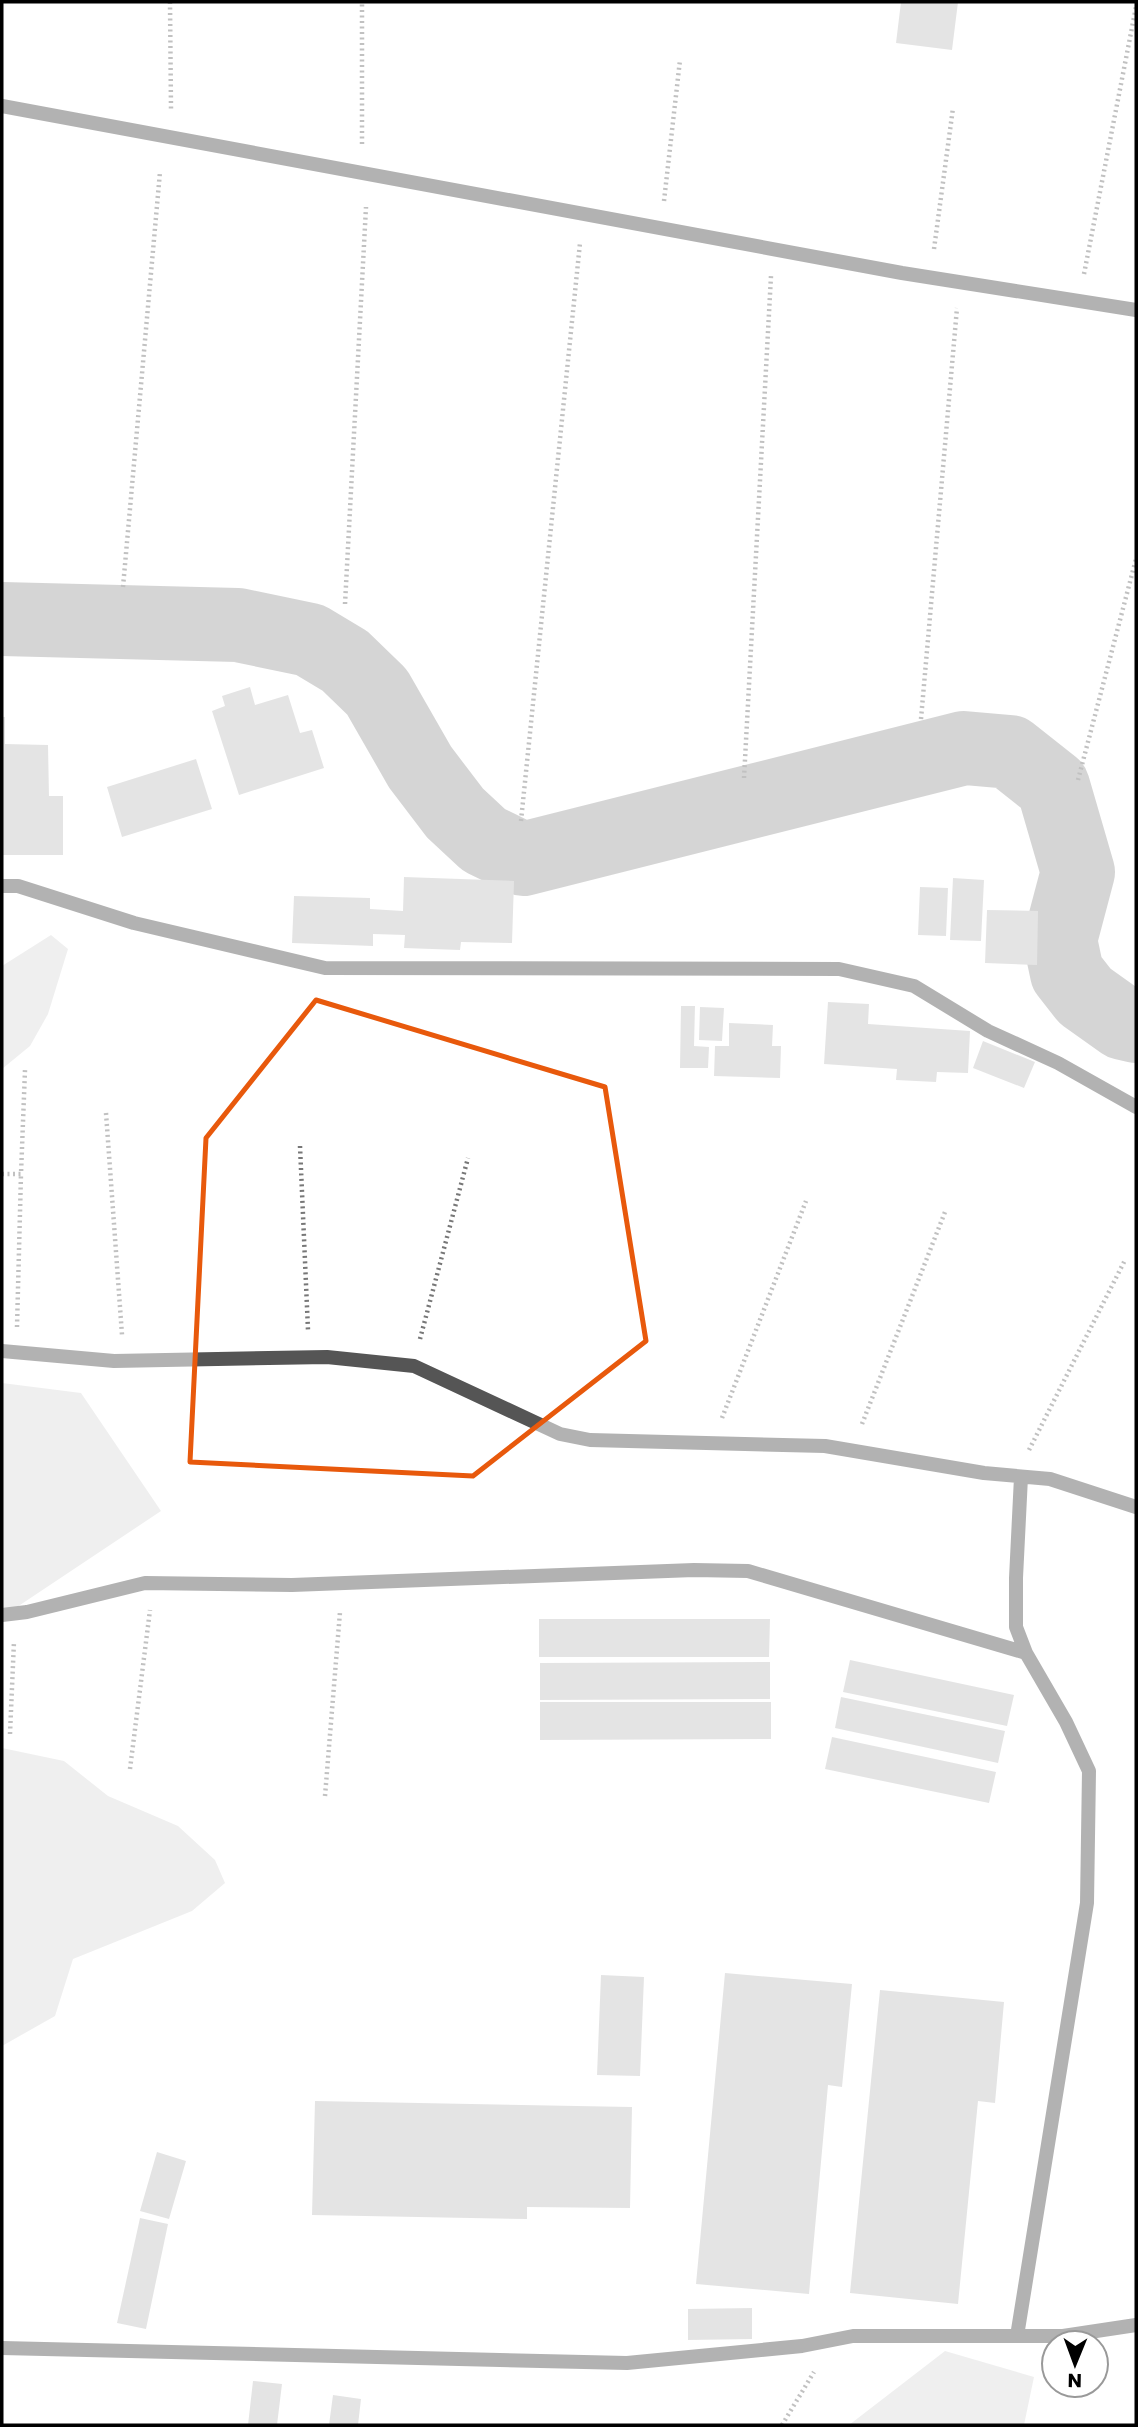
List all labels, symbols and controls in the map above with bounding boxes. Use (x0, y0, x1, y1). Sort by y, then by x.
north arrow (1040, 2329, 1110, 2399)
text: N (1067, 2367, 1082, 2394)

